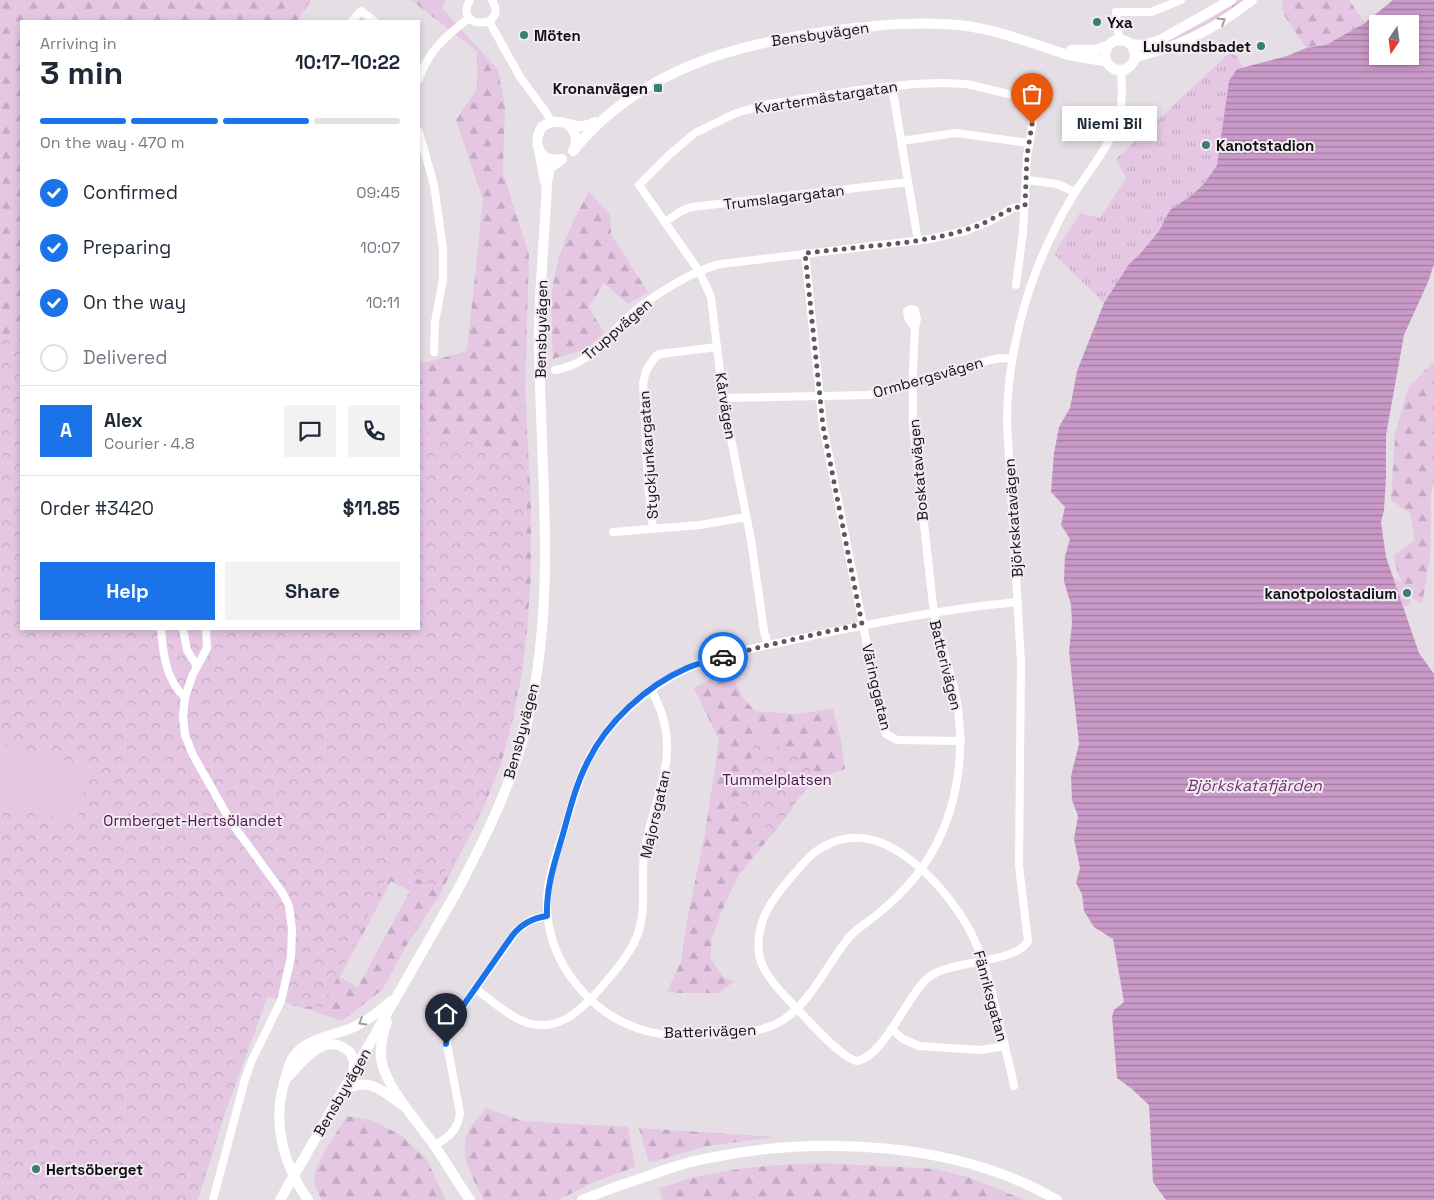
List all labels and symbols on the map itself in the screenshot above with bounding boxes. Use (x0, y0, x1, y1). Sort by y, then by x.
place label: Yxa (1107, 13, 1133, 32)
north arrow (1369, 15, 1419, 65)
marker: Yxa (1091, 16, 1103, 28)
one-way arrow (1217, 17, 1226, 27)
street label: Bensbyvägen (770, 18, 870, 50)
place label: Möten (534, 26, 581, 45)
marker: Möten (518, 29, 530, 41)
place label: Lulsundsbadet (1143, 37, 1251, 56)
marker: Lulsundsbadet (1255, 40, 1267, 52)
pin (1011, 73, 1053, 124)
street label: Kvartermästargatan (753, 76, 899, 118)
place label: Kronanvägen (553, 79, 648, 98)
marker: Kronanvägen (652, 82, 664, 94)
callout: Niemi Bil (1062, 106, 1157, 142)
place label: Kanotstadion (1216, 136, 1314, 155)
marker: Kanotstadion (1200, 139, 1212, 151)
street label: Trumslagargatan (723, 180, 845, 214)
street label: Bensbyvägen (531, 279, 551, 379)
street label: Truppvägen (578, 294, 656, 364)
street label: Ormbergsvägen (871, 352, 985, 402)
street label: Kårvägen (711, 371, 741, 441)
street label: Styckjunkargatan (634, 390, 662, 520)
street label: Boskatavägen (904, 418, 932, 522)
street label: Björkskatavägen (999, 458, 1027, 578)
place label: kanotpolostadium (1264, 584, 1397, 603)
marker: kanotpolostadium (1401, 587, 1413, 599)
street label: Batterivägen (926, 618, 966, 712)
courier (698, 632, 748, 682)
street label: Väringgatan (858, 642, 896, 732)
street label: Bensbyvägen (499, 681, 543, 781)
street label: Majorsgatan (636, 768, 674, 860)
park label: Tummelplatsen (722, 770, 832, 789)
water label: Björkskatafjärden (1186, 775, 1323, 796)
park label: Ormberget-Hertsölandet (103, 811, 283, 830)
street label: Fänriksgatan (970, 948, 1012, 1044)
pin (425, 993, 467, 1044)
one-way arrow (359, 1015, 368, 1025)
street label: Batterivägen (663, 1020, 757, 1042)
street label: Bensbyvägen (309, 1045, 375, 1139)
place label: Hertsöberget (46, 1160, 143, 1179)
marker: Hertsöberget (30, 1163, 42, 1175)

